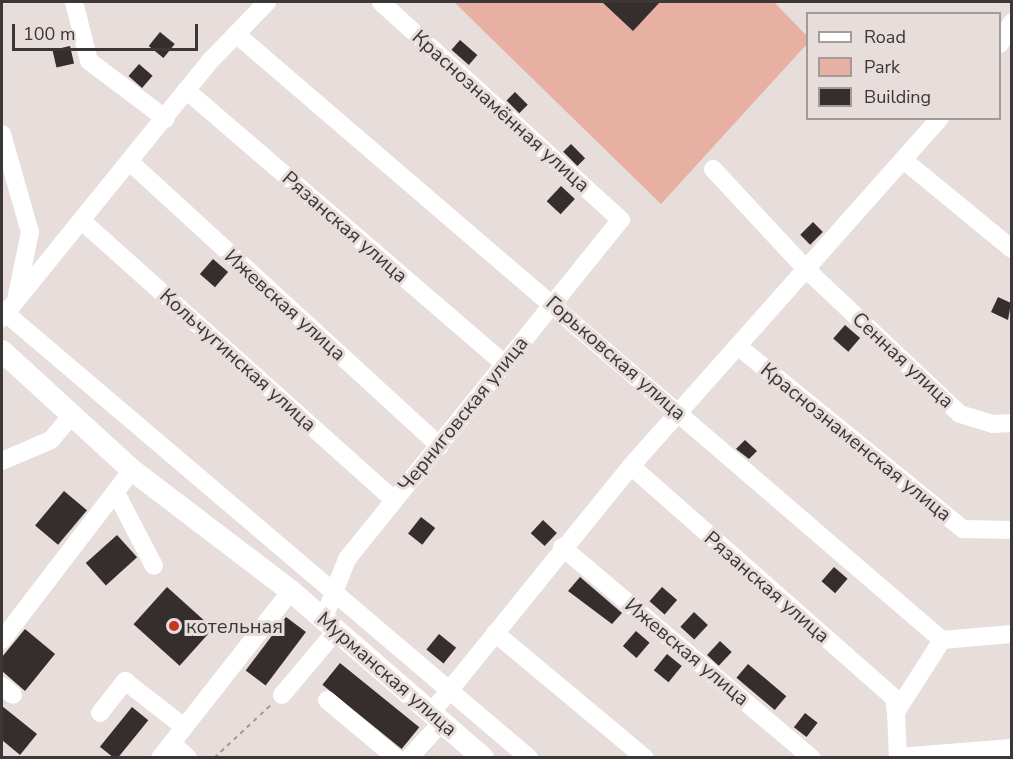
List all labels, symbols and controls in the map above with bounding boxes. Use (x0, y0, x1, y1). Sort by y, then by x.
scale bar (15, 12, 201, 50)
legend (806, 12, 1001, 120)
text: 100 m (23, 22, 75, 46)
street label: Краснознамённая улица (407, 25, 595, 197)
text: Road (864, 25, 906, 49)
text: Park (864, 55, 900, 79)
text: Building (864, 85, 931, 109)
street label: Рязанская улица (277, 166, 413, 288)
street label: Ижевская улица (219, 244, 351, 366)
street label: Кольчугинская улица (155, 283, 321, 437)
street label: Горьковская улица (541, 291, 691, 425)
street label: Сенная улица (847, 307, 959, 413)
street label: Черниговская улица (393, 331, 533, 497)
street label: Краснознаменская улица (756, 358, 956, 526)
street label: Рязанская улица (699, 526, 835, 648)
street label: Ижевская улица (620, 593, 754, 711)
street label: Мурманская улица (312, 607, 462, 741)
place label: котельная (186, 614, 283, 638)
marker: котельная (167, 619, 181, 633)

